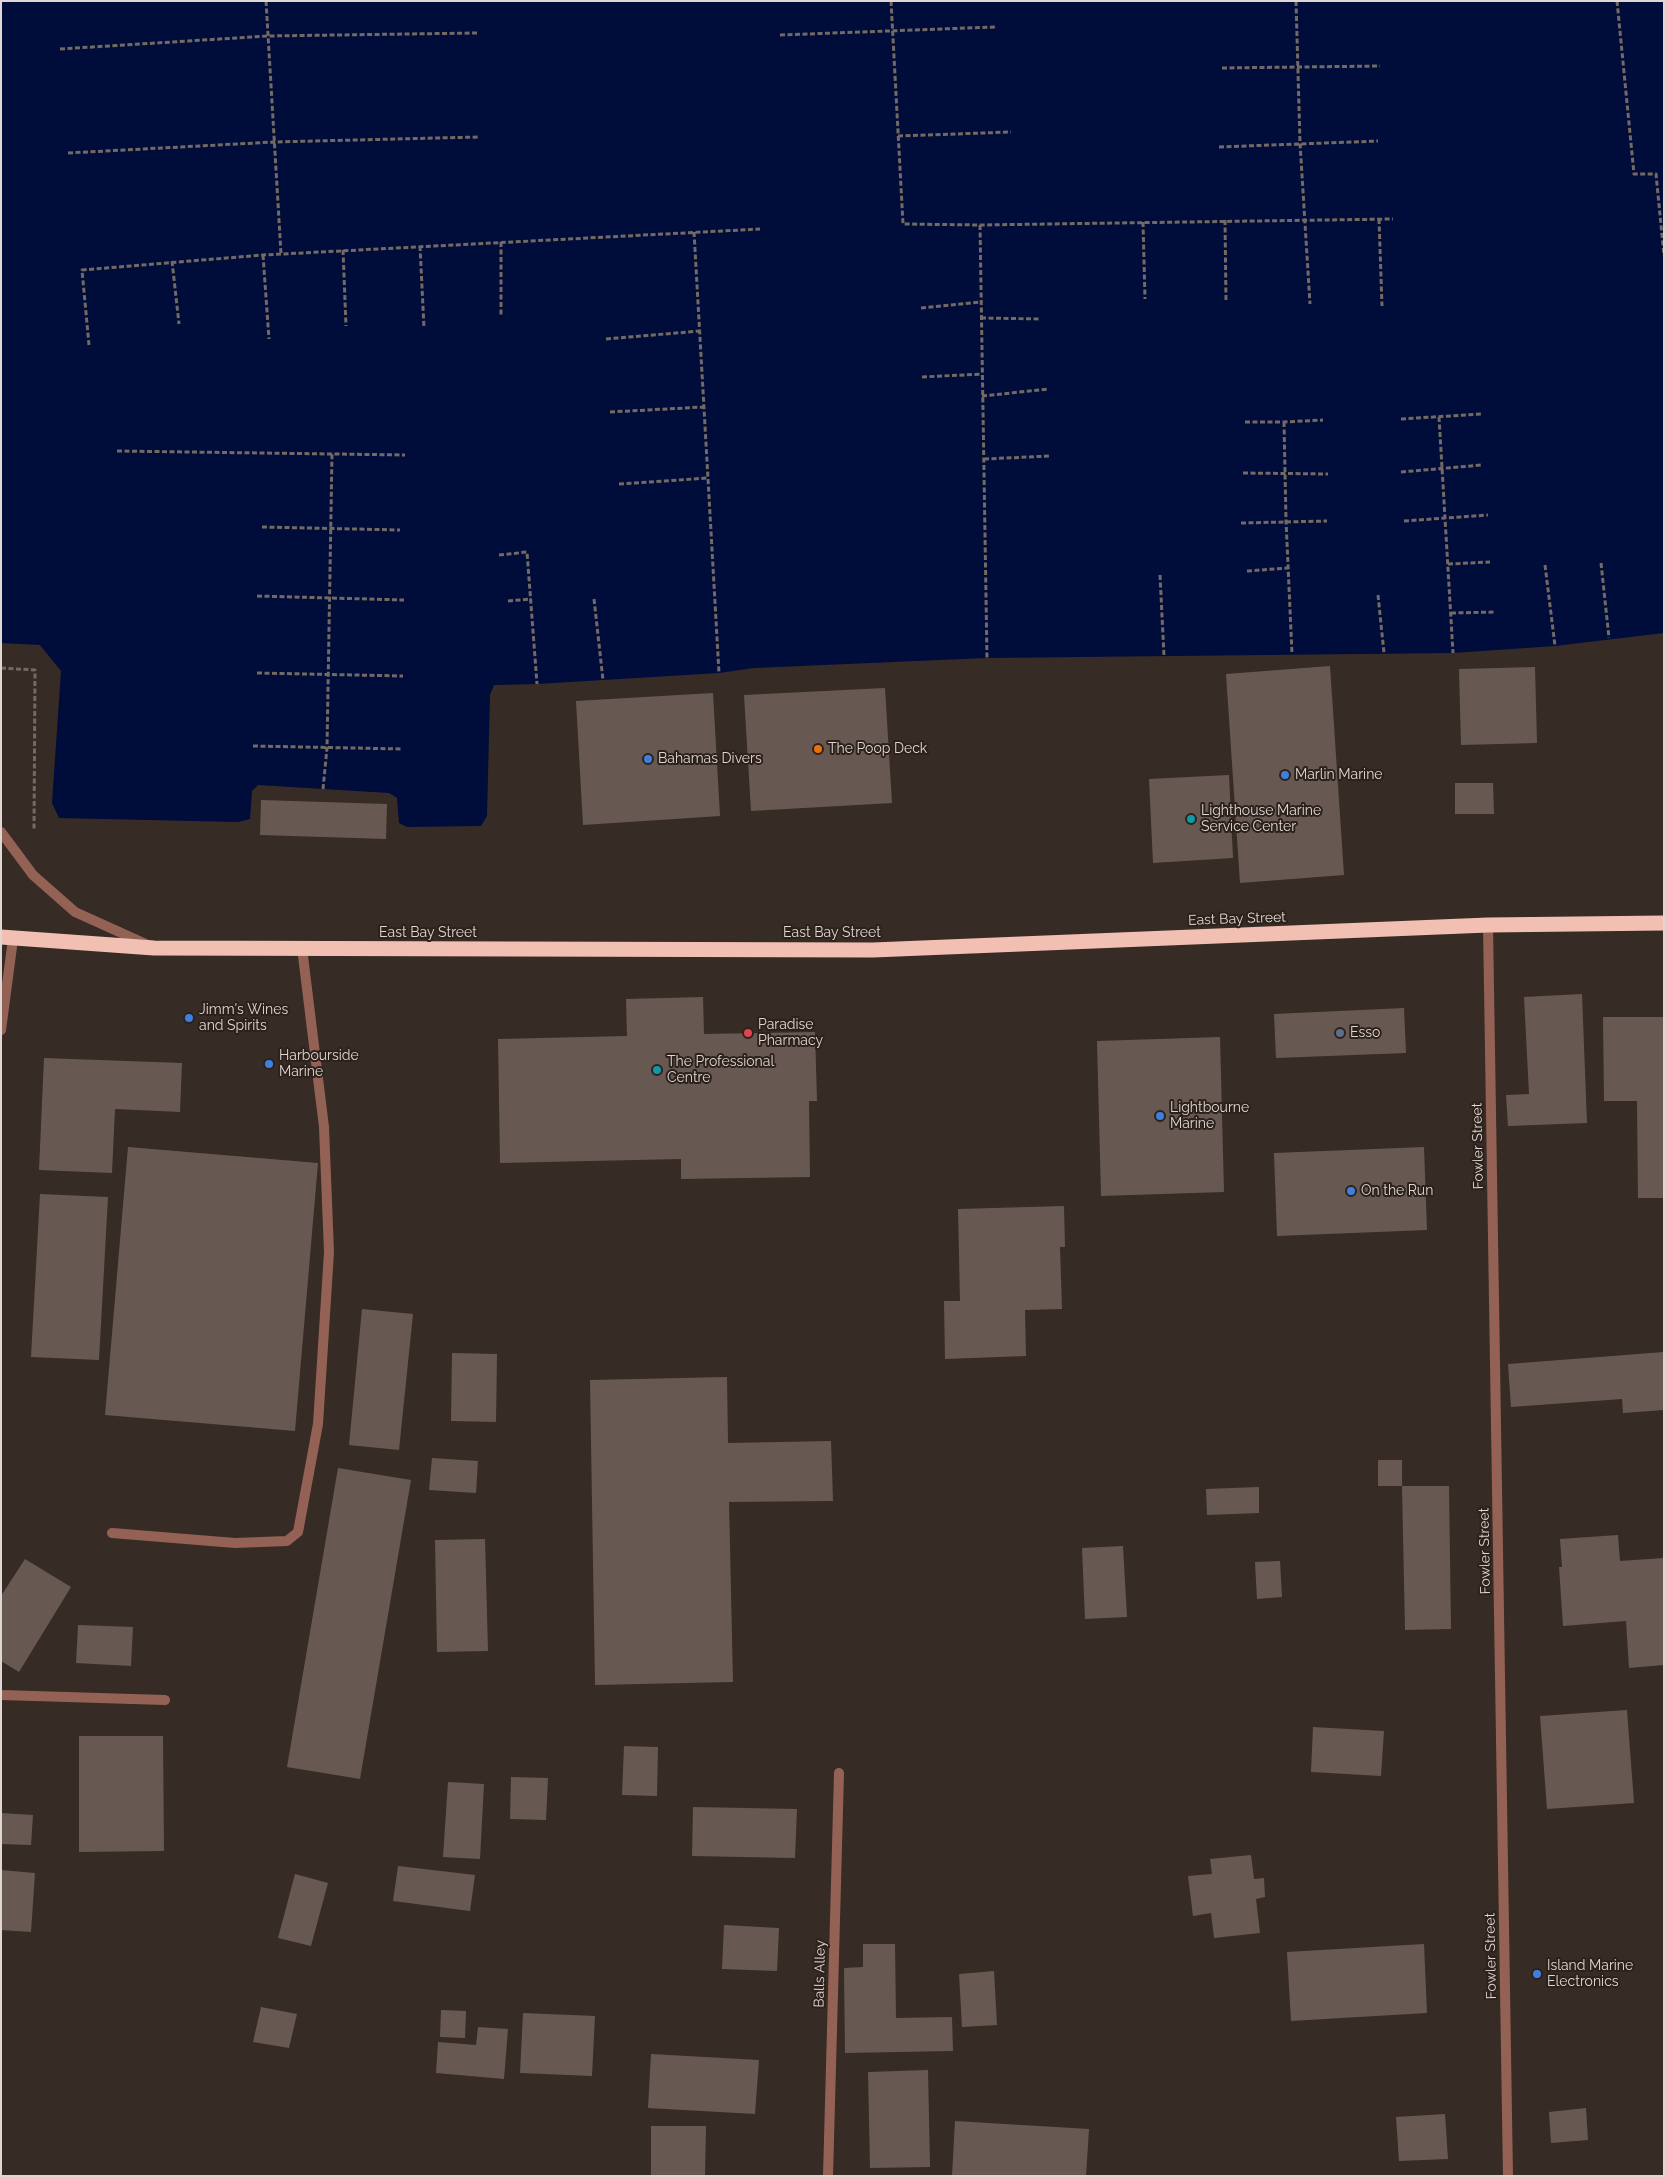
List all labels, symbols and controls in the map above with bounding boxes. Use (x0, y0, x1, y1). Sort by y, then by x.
place label: The Poop Deck (828, 741, 927, 757)
marker: The Poop Deck (812, 743, 824, 755)
place label: Bahamas Divers (658, 751, 762, 767)
marker: Bahamas Divers (642, 753, 654, 765)
place label: Marlin Marine (1295, 767, 1383, 783)
marker: Marlin Marine (1279, 769, 1291, 781)
place label: Lighthouse Marine Service Center (1201, 803, 1321, 836)
marker: Lighthouse Marine Service Center (1185, 813, 1197, 825)
street label: East Bay Street (1188, 909, 1286, 929)
street label: East Bay Street (379, 925, 477, 941)
street label: East Bay Street (783, 925, 881, 941)
place label: Jimm's Wines and Spirits (199, 1002, 288, 1034)
marker: Jimm's Wines and Spirits (183, 1012, 195, 1024)
place label: Paradise Pharmacy (758, 1017, 823, 1050)
place label: Esso (1350, 1025, 1380, 1041)
marker: Paradise Pharmacy (742, 1027, 754, 1039)
marker: Esso (1334, 1027, 1346, 1039)
place label: Harbourside Marine (279, 1048, 359, 1080)
place label: The Professional Centre (667, 1054, 774, 1086)
marker: Harbourside Marine (263, 1058, 275, 1070)
marker: The Professional Centre (651, 1064, 663, 1076)
place label: Lightbourne Marine (1170, 1100, 1249, 1132)
street label: Fowler Street (1469, 1103, 1487, 1189)
marker: Lightbourne Marine (1154, 1110, 1166, 1122)
place label: On the Run (1361, 1183, 1433, 1199)
marker: On the Run (1345, 1185, 1357, 1197)
street label: Fowler Street (1476, 1508, 1494, 1594)
street label: Fowler Street (1482, 1913, 1500, 1999)
street label: Balls Alley (811, 1940, 829, 2008)
place label: Island Marine Electronics (1547, 1958, 1633, 1990)
marker: Island Marine Electronics (1531, 1968, 1543, 1980)

